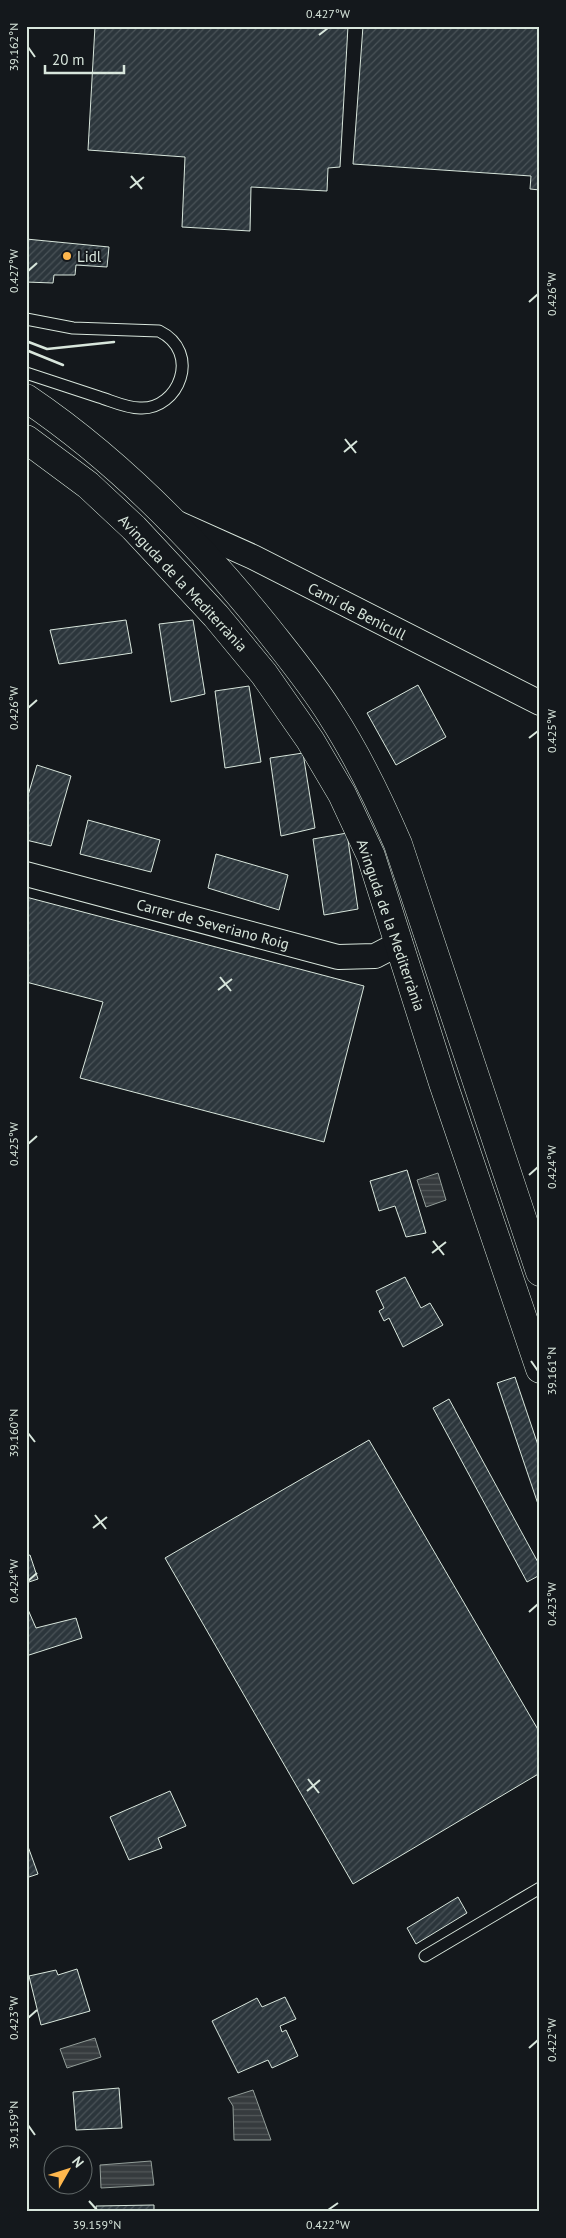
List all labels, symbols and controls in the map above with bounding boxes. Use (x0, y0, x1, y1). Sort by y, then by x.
text: 0.427°W (306, 6, 350, 21)
text: 39.162°N (6, 23, 21, 71)
scale bar (45, 42, 124, 74)
text: 20 m (52, 50, 85, 69)
place label: Lidl (77, 247, 102, 266)
text: 0.427°W (6, 249, 21, 293)
marker: Lidl (61, 250, 73, 262)
text: 0.426°W (544, 272, 559, 316)
street label: Avinguda de la Mediterrània (115, 511, 251, 655)
street label: Camí de Benicull (305, 578, 410, 644)
text: 0.426°W (6, 686, 21, 730)
text: 0.425°W (544, 709, 559, 753)
street label: Avinguda de la Mediterrània (353, 837, 429, 1013)
street label: Carrer de Severiano Roig (134, 894, 292, 954)
text: 0.425°W (6, 1122, 21, 1166)
text: 0.424°W (544, 1145, 559, 1189)
text: 39.161°N (544, 1347, 559, 1395)
text: 39.160°N (6, 1409, 21, 1457)
text: 0.424°W (6, 1559, 21, 1603)
text: 0.423°W (544, 1582, 559, 1626)
text: 0.423°W (6, 1996, 21, 2040)
text: 0.422°W (544, 2018, 559, 2062)
text: 39.159°N (6, 2101, 21, 2149)
north arrow (42, 2146, 92, 2196)
text: N (68, 2153, 88, 2171)
text: 39.159°N (73, 2217, 121, 2232)
text: 0.422°W (306, 2217, 350, 2232)

